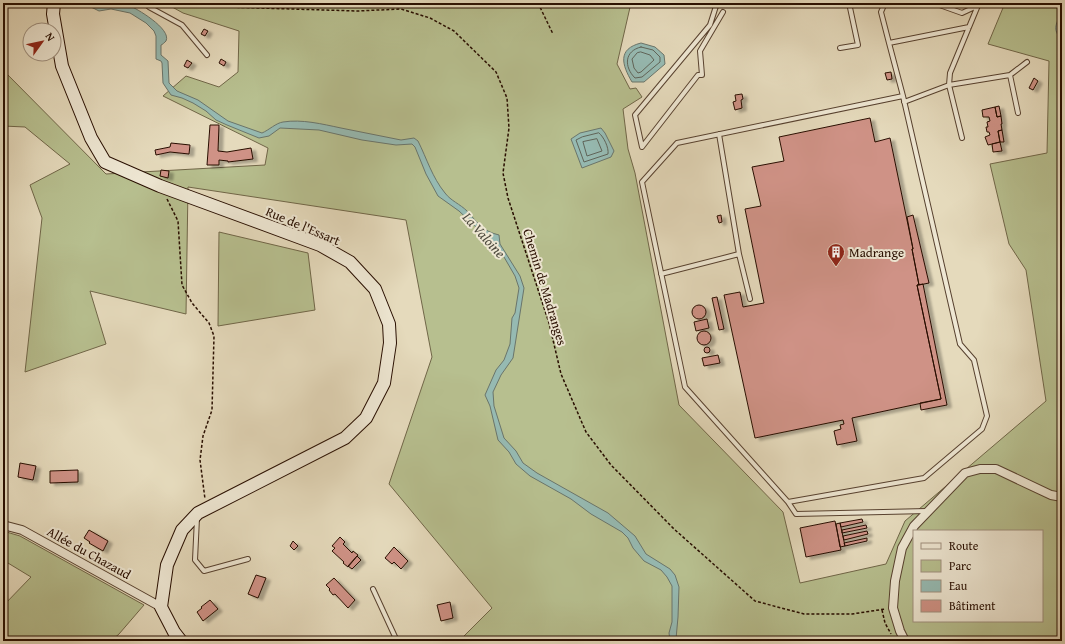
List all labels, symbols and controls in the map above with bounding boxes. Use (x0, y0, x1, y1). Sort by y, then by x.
north arrow (22, 22, 62, 62)
text: N (42, 29, 59, 45)
street label: Rue de l'Essart (263, 202, 344, 250)
water label: La Valoine (457, 207, 510, 263)
street label: Chemin de Madranges (518, 226, 572, 348)
building icon: Madrange (826, 242, 846, 267)
place label: Madrange (849, 243, 904, 262)
street label: Allée du Chazaud (44, 522, 134, 584)
legend (913, 530, 1043, 622)
text: Route (949, 537, 979, 554)
text: Parc (949, 557, 972, 574)
text: Eau (949, 577, 968, 594)
text: Bâtiment (949, 597, 996, 614)

